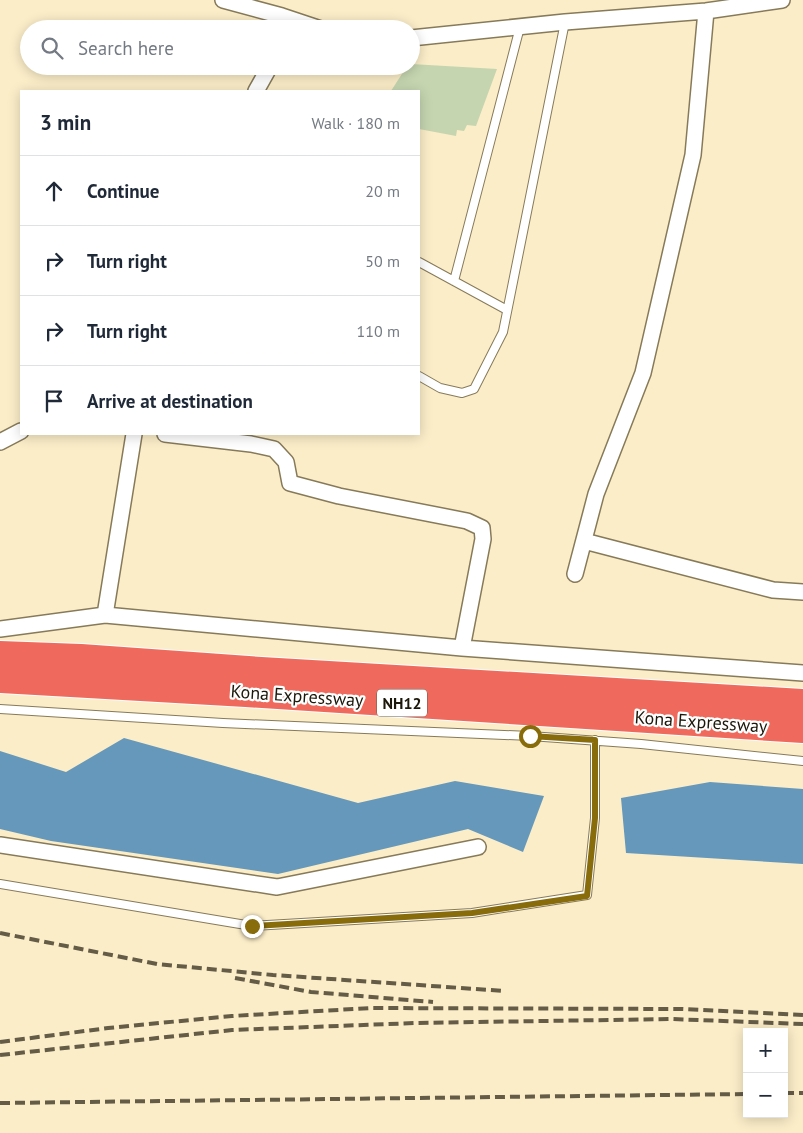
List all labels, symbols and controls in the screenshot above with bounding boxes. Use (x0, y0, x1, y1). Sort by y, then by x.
search box (20, 20, 420, 75)
icon: search (38, 34, 66, 62)
text: Search here (78, 36, 174, 60)
text: 3 min (40, 109, 91, 136)
text: Walk · 180 m (311, 113, 400, 133)
icon: ahead (40, 177, 68, 205)
text: Continue (87, 179, 159, 203)
text: 20 m (365, 181, 400, 201)
icon: right (40, 247, 68, 275)
text: Turn right (87, 249, 167, 273)
text: 50 m (365, 251, 400, 271)
icon: right (40, 317, 68, 345)
text: Turn right (87, 319, 167, 343)
text: 110 m (357, 321, 400, 341)
icon: arrive (40, 387, 68, 415)
text: Arrive at destination (87, 389, 253, 413)
street label: Kona Expressway (230, 679, 365, 712)
road number: NH12 (377, 690, 427, 716)
street label: Kona Expressway (634, 705, 769, 738)
route start (519, 725, 542, 748)
route end (241, 915, 264, 938)
map controls (743, 1028, 788, 1118)
button: + (743, 1028, 788, 1073)
button: − (743, 1073, 788, 1118)

